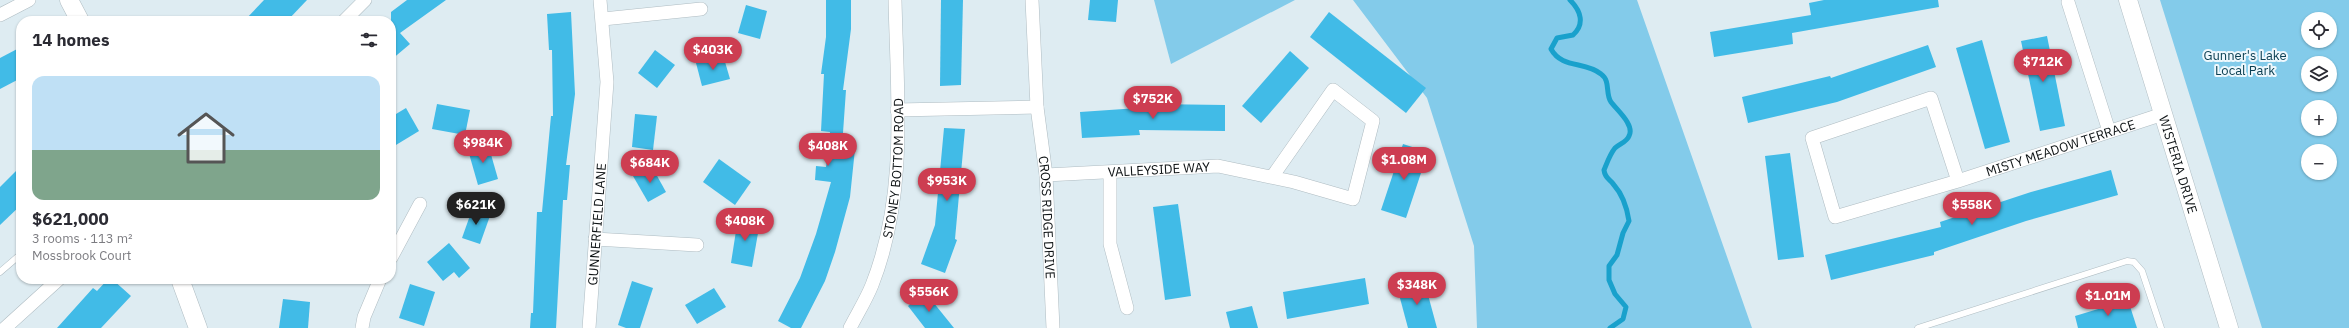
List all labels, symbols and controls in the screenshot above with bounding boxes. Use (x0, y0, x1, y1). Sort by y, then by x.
map controls (2301, 12, 2337, 180)
button: locate (2301, 12, 2337, 48)
text: 14 homes (32, 29, 109, 51)
icon: filters (358, 29, 380, 51)
pin: $403K (685, 37, 741, 71)
text: $403K (693, 41, 733, 58)
park label: Gunner's Lake Local Park (2203, 47, 2287, 79)
pin: $712K (2015, 49, 2071, 83)
text: $712K (2023, 53, 2063, 70)
button: layers (2301, 56, 2337, 92)
pin: $752K (1125, 86, 1181, 120)
text: $752K (1133, 90, 1173, 107)
street label: STONEY BOTTOM ROAD (878, 98, 907, 240)
button: + (2301, 100, 2337, 136)
icon: home (170, 102, 242, 174)
street label: WISTERIA DRIVE (2155, 113, 2202, 216)
street label: MISTY MEADOW TERRACE (1984, 115, 2137, 180)
pin: $984K (455, 130, 511, 164)
pin: $408K (800, 133, 856, 167)
text: $984K (463, 134, 503, 151)
text: $408K (808, 137, 848, 154)
button: − (2301, 144, 2337, 180)
pin: $1.08M (1371, 147, 1437, 181)
pin: $684K (622, 150, 678, 184)
text: $1.08M (1381, 151, 1427, 168)
text: $684K (630, 154, 670, 171)
street label: CROSS RIDGE DRIVE (1035, 155, 1059, 279)
street label: VALLEYSIDE WAY (1107, 158, 1211, 180)
street label: GUNNERFIELD LANE (584, 163, 610, 286)
pin: $953K (919, 168, 975, 202)
text: $953K (927, 172, 967, 189)
pin: $621K (448, 192, 504, 226)
pin: $558K (1944, 192, 2000, 226)
text: $621K (456, 196, 496, 213)
text: $558K (1952, 196, 1992, 213)
text: $621,000 (32, 208, 109, 230)
pin: $408K (717, 208, 773, 242)
text: $408K (725, 212, 765, 229)
text: 3 rooms · 113 m² (32, 230, 133, 247)
text: Mossbrook Court (32, 247, 131, 264)
pin: $348K (1389, 272, 1445, 306)
text: $348K (1397, 276, 1437, 293)
pin: $556K (901, 279, 957, 313)
text: $556K (909, 283, 949, 300)
pin: $1.01M (2075, 283, 2141, 317)
text: $1.01M (2085, 287, 2131, 304)

